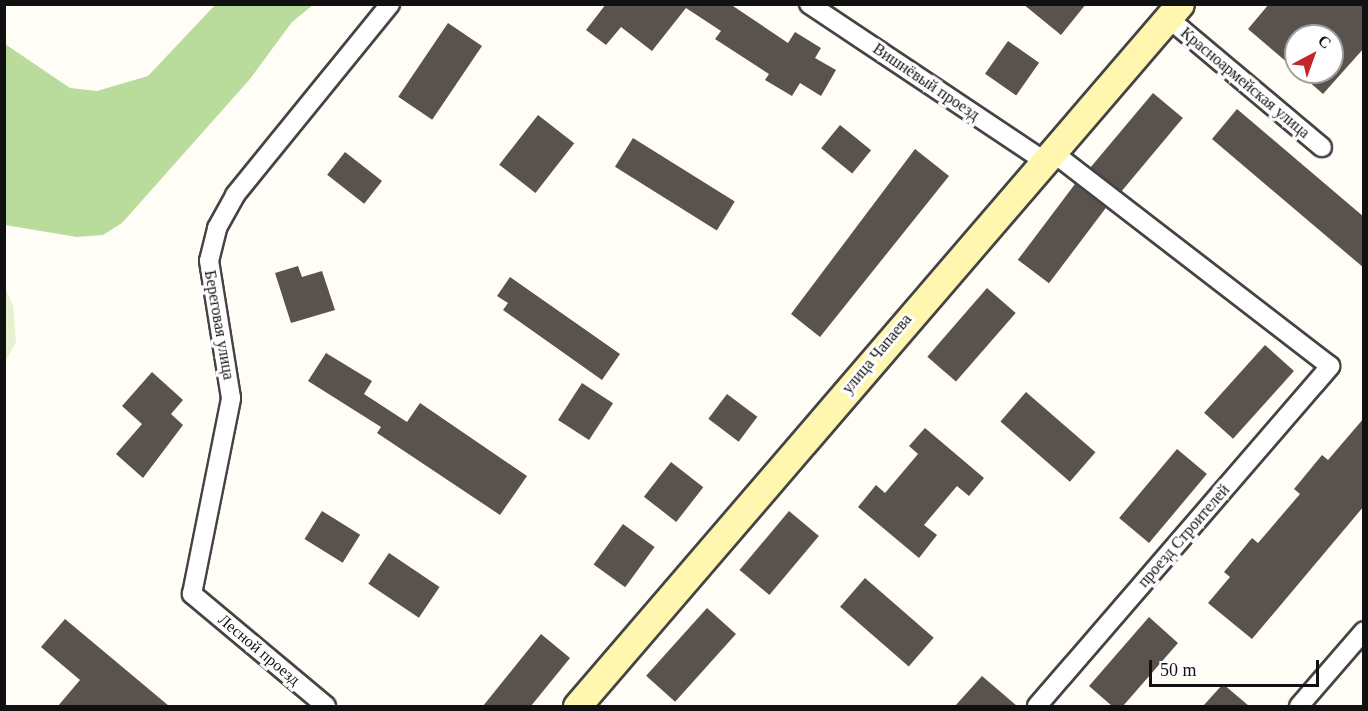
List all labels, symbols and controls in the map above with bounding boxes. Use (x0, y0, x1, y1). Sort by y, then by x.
street label: Красноармейская улица (1177, 23, 1313, 143)
north arrow (1284, 24, 1344, 84)
text: С (1315, 31, 1335, 52)
street label: Вишнёвый проезд (869, 39, 983, 125)
street label: Береговая улица (200, 269, 238, 381)
street label: улица Чапаева (838, 310, 916, 398)
street label: проезд Строителей (1134, 481, 1234, 591)
street label: Лесной проезд (214, 610, 304, 690)
scale bar (1152, 648, 1322, 686)
text: 50 m (1160, 660, 1197, 680)

